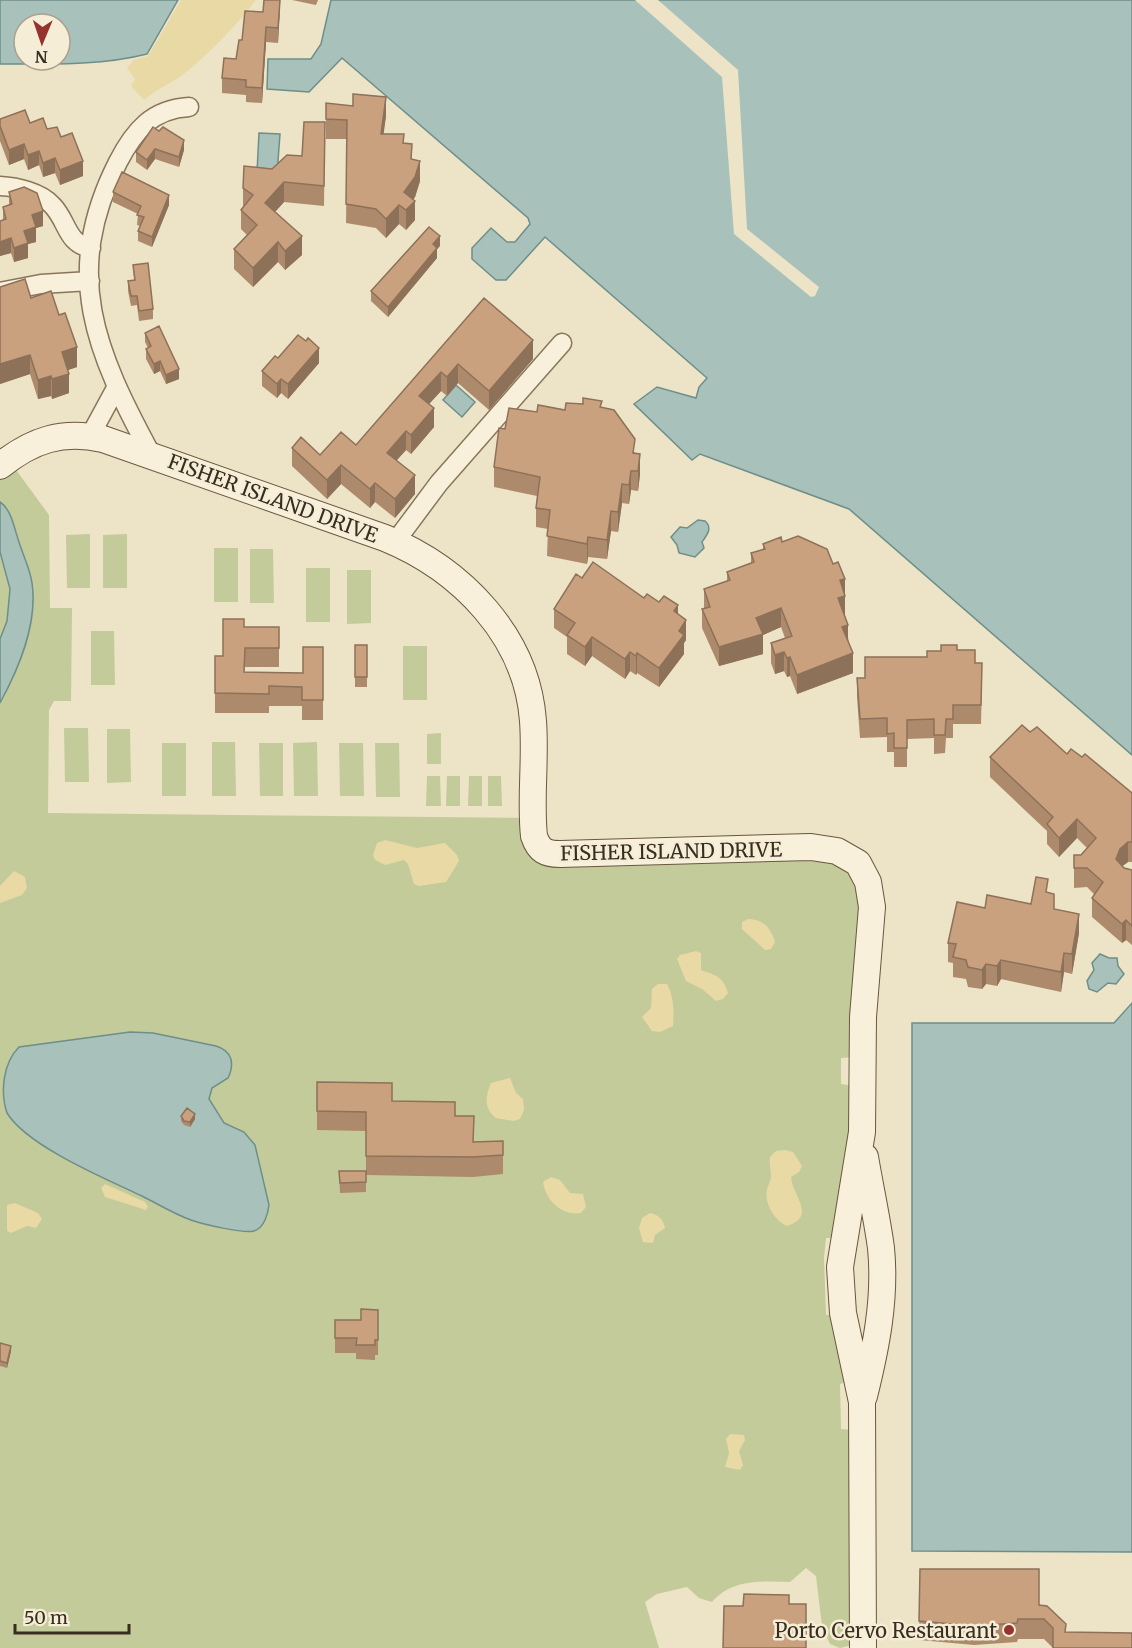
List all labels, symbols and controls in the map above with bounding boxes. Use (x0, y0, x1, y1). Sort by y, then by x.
north arrow (12, 12, 72, 72)
text: N (34, 47, 48, 67)
street label: FISHER ISLAND DRIVE (164, 448, 382, 548)
street label: FISHER ISLAND DRIVE (560, 837, 782, 865)
scale bar (15, 1597, 129, 1635)
text: 50 m (24, 1606, 68, 1629)
place label: Porto Cervo Restaurant (775, 1618, 997, 1643)
marker: Porto Cervo Restaurant (1002, 1623, 1016, 1637)

